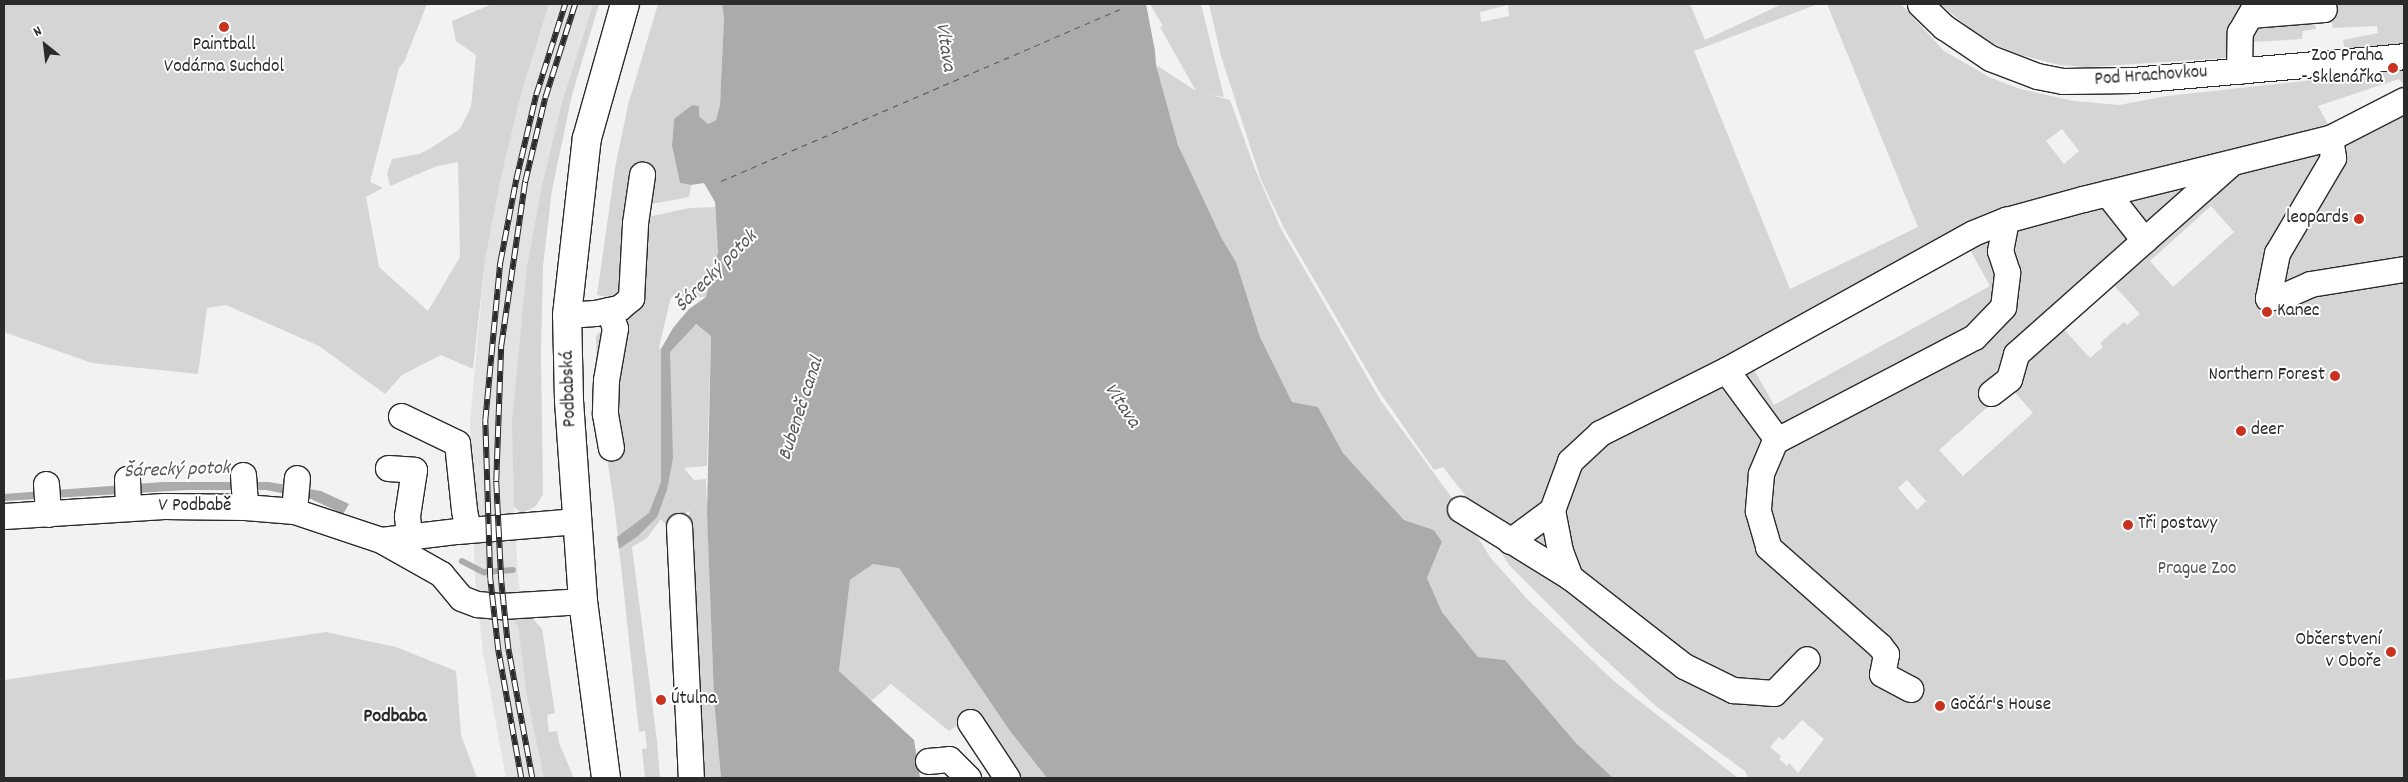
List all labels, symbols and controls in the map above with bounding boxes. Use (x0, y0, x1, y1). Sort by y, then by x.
north arrow (20, 20, 70, 70)
text: N (30, 21, 46, 42)
marker: Paintball Vodárna Suchdol (218, 21, 230, 33)
water label: Vltava (928, 21, 960, 73)
place label: Paintball Vodárna Suchdol (164, 35, 284, 79)
place label: Zoo Praha - Sklenářka (2301, 46, 2383, 90)
street label: Pod Hrachovkou (2094, 62, 2208, 92)
marker: Zoo Praha - Sklenářka (2387, 62, 2399, 74)
place label: leopards (2286, 208, 2349, 230)
marker: leopards (2353, 213, 2365, 225)
water label: Šárecký potok (671, 226, 763, 318)
place label: Kanec (2277, 301, 2319, 323)
marker: Kanec (2261, 306, 2273, 318)
street label: Podbabská (557, 350, 583, 428)
water label: Bubeneč canal (774, 354, 830, 464)
place label: Northern Forest (2209, 365, 2325, 387)
marker: Northern Forest (2329, 370, 2341, 382)
water label: Vltava (1097, 379, 1145, 433)
place label: deer (2251, 420, 2284, 442)
marker: deer (2235, 425, 2247, 437)
water label: Šárecký potok (124, 457, 230, 485)
street label: V Podbabě (158, 496, 232, 518)
place label: Tři postavy (2138, 514, 2217, 536)
marker: Tři postavy (2122, 519, 2134, 531)
park label: Prague Zoo (2157, 559, 2237, 581)
place label: Občerstvení v Oboře (2295, 630, 2381, 674)
marker: Občerstvení v Oboře (2385, 646, 2397, 658)
place label: Útulna (671, 689, 717, 711)
marker: Útulna (655, 694, 667, 706)
place label: Gočár's House (1950, 695, 2051, 717)
marker: Gočár's House (1934, 700, 1946, 712)
district label: Podbaba (363, 705, 427, 729)

